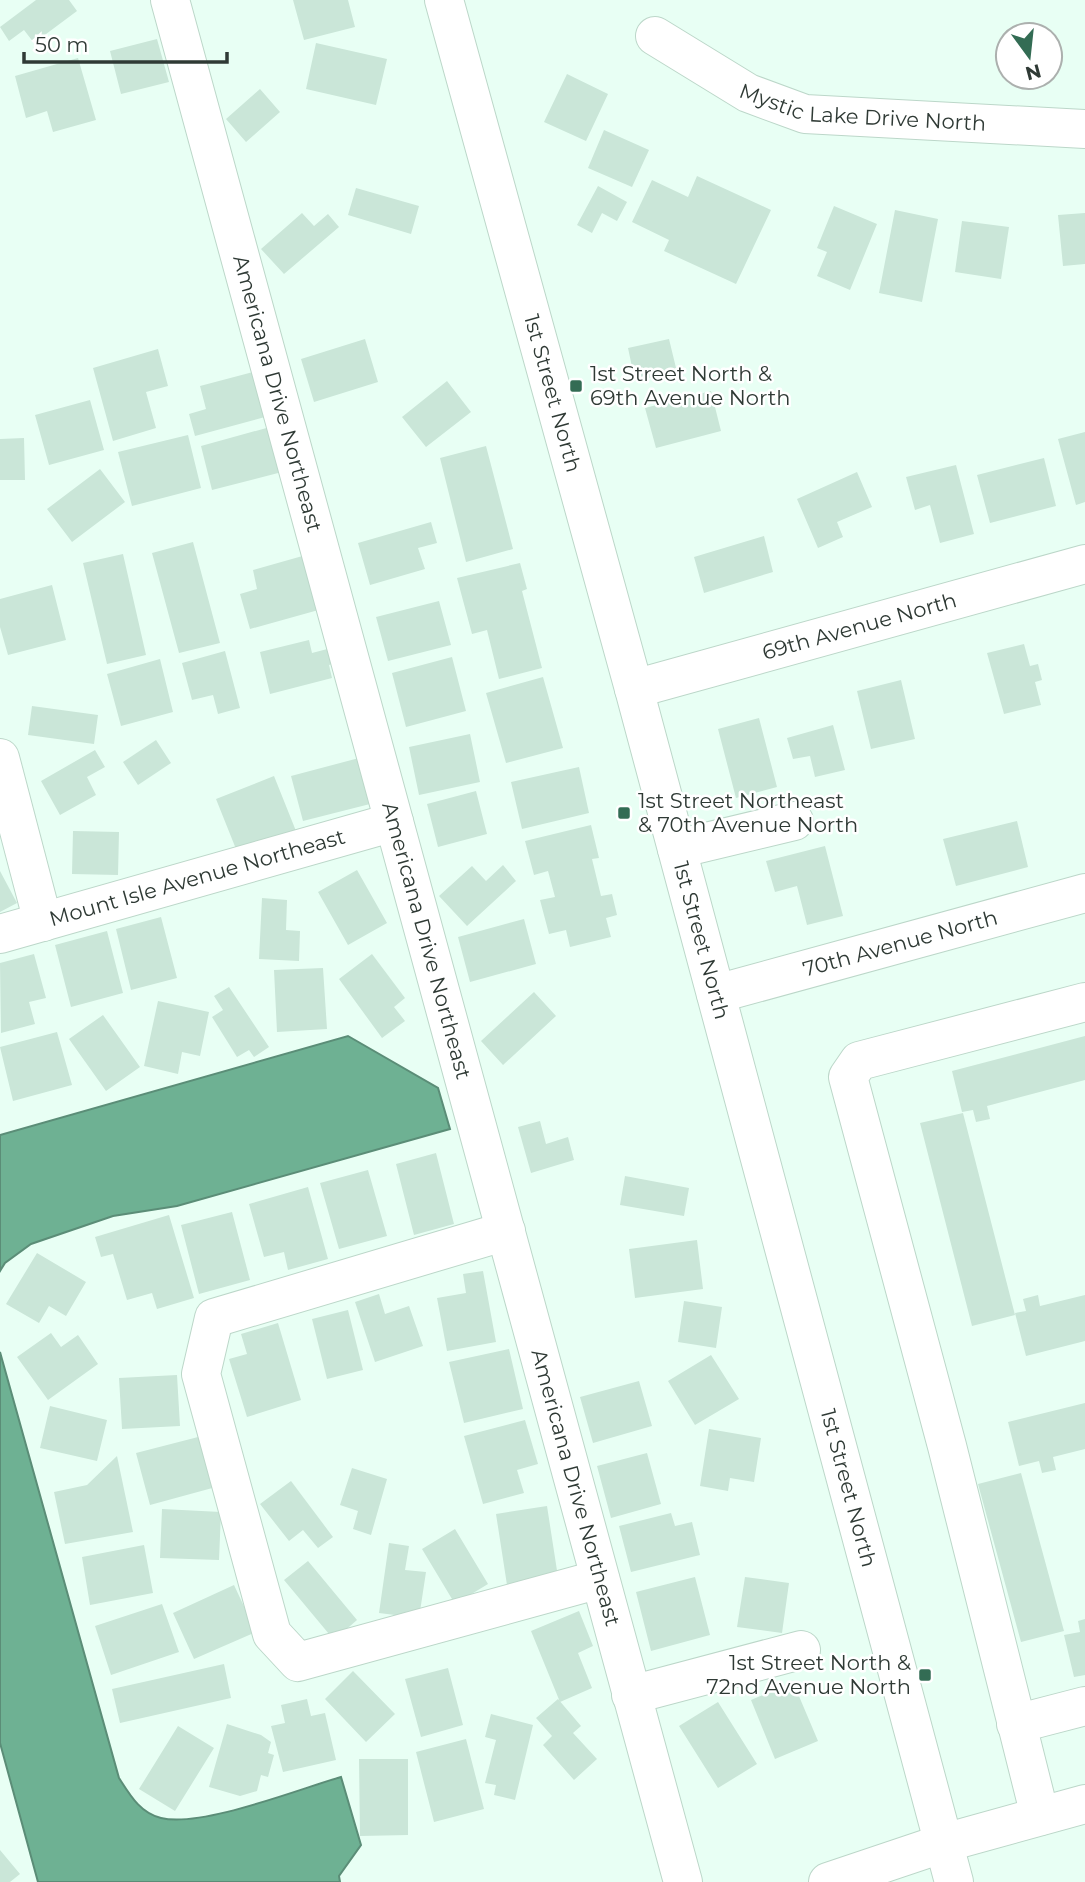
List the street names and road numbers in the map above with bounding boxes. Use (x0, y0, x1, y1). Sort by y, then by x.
street label: Mystic Lake Drive North (736, 78, 987, 136)
street label: Americana Drive Northeast (228, 252, 327, 535)
street label: 1st Street North (519, 311, 587, 475)
street label: 69th Avenue North (759, 587, 959, 665)
street label: Americana Drive Northeast (377, 799, 477, 1082)
street label: Mount Isle Avenue Northeast (46, 824, 348, 931)
street label: 1st Street North (669, 858, 735, 1022)
street label: 70th Avenue North (800, 905, 1000, 982)
street label: Americana Drive Northeast (526, 1346, 626, 1629)
street label: 1st Street North (816, 1406, 882, 1570)

